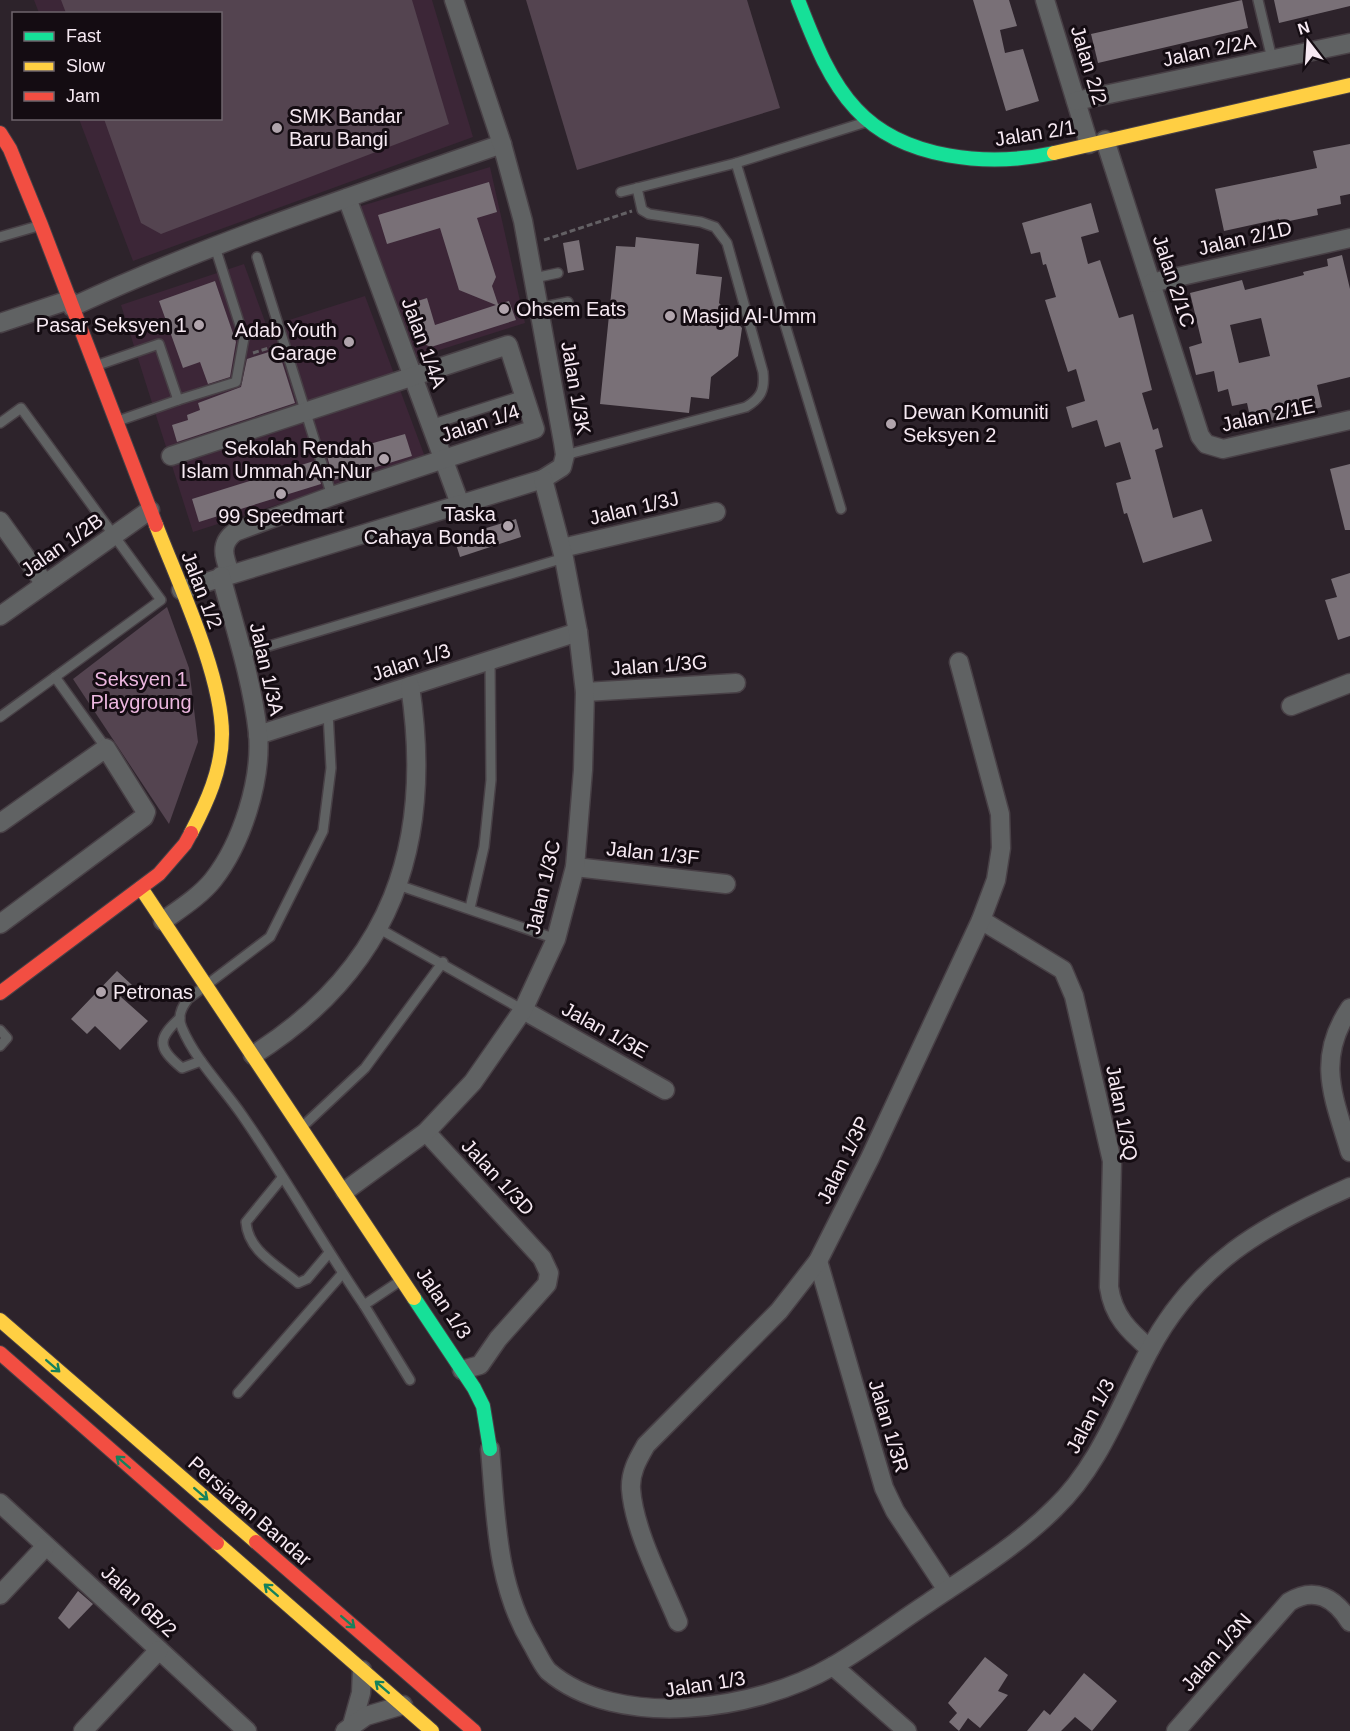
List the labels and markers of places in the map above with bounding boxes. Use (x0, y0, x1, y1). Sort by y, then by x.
place label: SMK Bandar Baru Bangi (289, 105, 403, 150)
marker: SMK Bandar Baru Bangi (270, 121, 284, 135)
place label: Ohsem Eats (516, 298, 626, 320)
marker: Ohsem Eats (497, 302, 511, 316)
place label: Masjid Al-Umm (682, 305, 816, 327)
marker: Masjid Al-Umm (663, 309, 677, 323)
place label: Pasar Seksyen 1 (36, 314, 187, 336)
marker: Pasar Seksyen 1 (192, 318, 206, 332)
place label: Adab Youth Garage (235, 319, 337, 364)
marker: Adab Youth Garage (342, 335, 356, 349)
place label: Dewan Komuniti Seksyen 2 (903, 401, 1049, 446)
marker: Dewan Komuniti Seksyen 2 (884, 417, 898, 431)
place label: Sekolah Rendah Islam Ummah An-Nur (181, 437, 372, 482)
marker: Sekolah Rendah Islam Ummah An-Nur (377, 452, 391, 466)
marker: 99 Speedmart (274, 487, 288, 501)
place label: Taska Cahaya Bonda (364, 503, 497, 548)
place label: 99 Speedmart (218, 505, 344, 527)
marker: Taska Cahaya Bonda (501, 519, 515, 533)
place label: Petronas (113, 981, 193, 1003)
marker: Petronas (94, 985, 108, 999)

